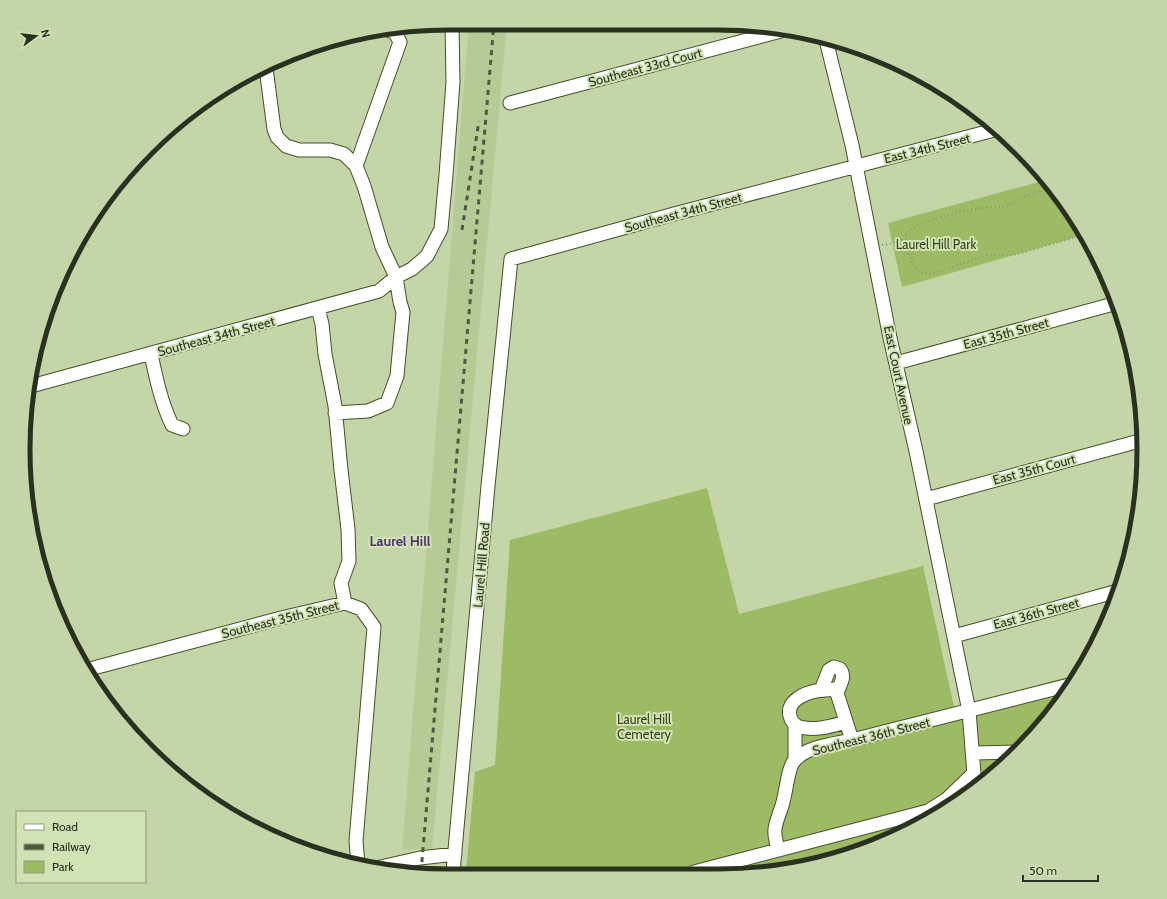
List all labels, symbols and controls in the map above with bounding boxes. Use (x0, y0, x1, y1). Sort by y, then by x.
north arrow (16, 16, 56, 56)
text: N (38, 28, 53, 39)
street label: Southeast 33rd Court (586, 44, 704, 90)
street label: East 34th Street (882, 129, 972, 166)
street label: Southeast 34th Street (623, 188, 744, 235)
park label: Laurel Hill Park (896, 236, 976, 252)
street label: Southeast 34th Street (156, 312, 277, 359)
street label: East 35th Street (961, 314, 1051, 352)
street label: East Court Avenue (881, 324, 917, 426)
street label: East 35th Court (991, 450, 1078, 488)
street label: Laurel Hill Road (469, 522, 493, 608)
district label: Laurel Hill (370, 532, 431, 550)
street label: East 36th Street (991, 594, 1081, 632)
street label: Southeast 35th Street (220, 597, 341, 641)
park label: Laurel Hill Cemetery (617, 711, 672, 742)
street label: Southeast 36th Street (810, 713, 932, 758)
legend (16, 811, 146, 883)
text: Road (52, 819, 78, 834)
text: Railway (52, 839, 90, 854)
scale bar (1023, 857, 1098, 883)
text: Park (52, 859, 74, 874)
text: 50 m (1029, 863, 1057, 878)

